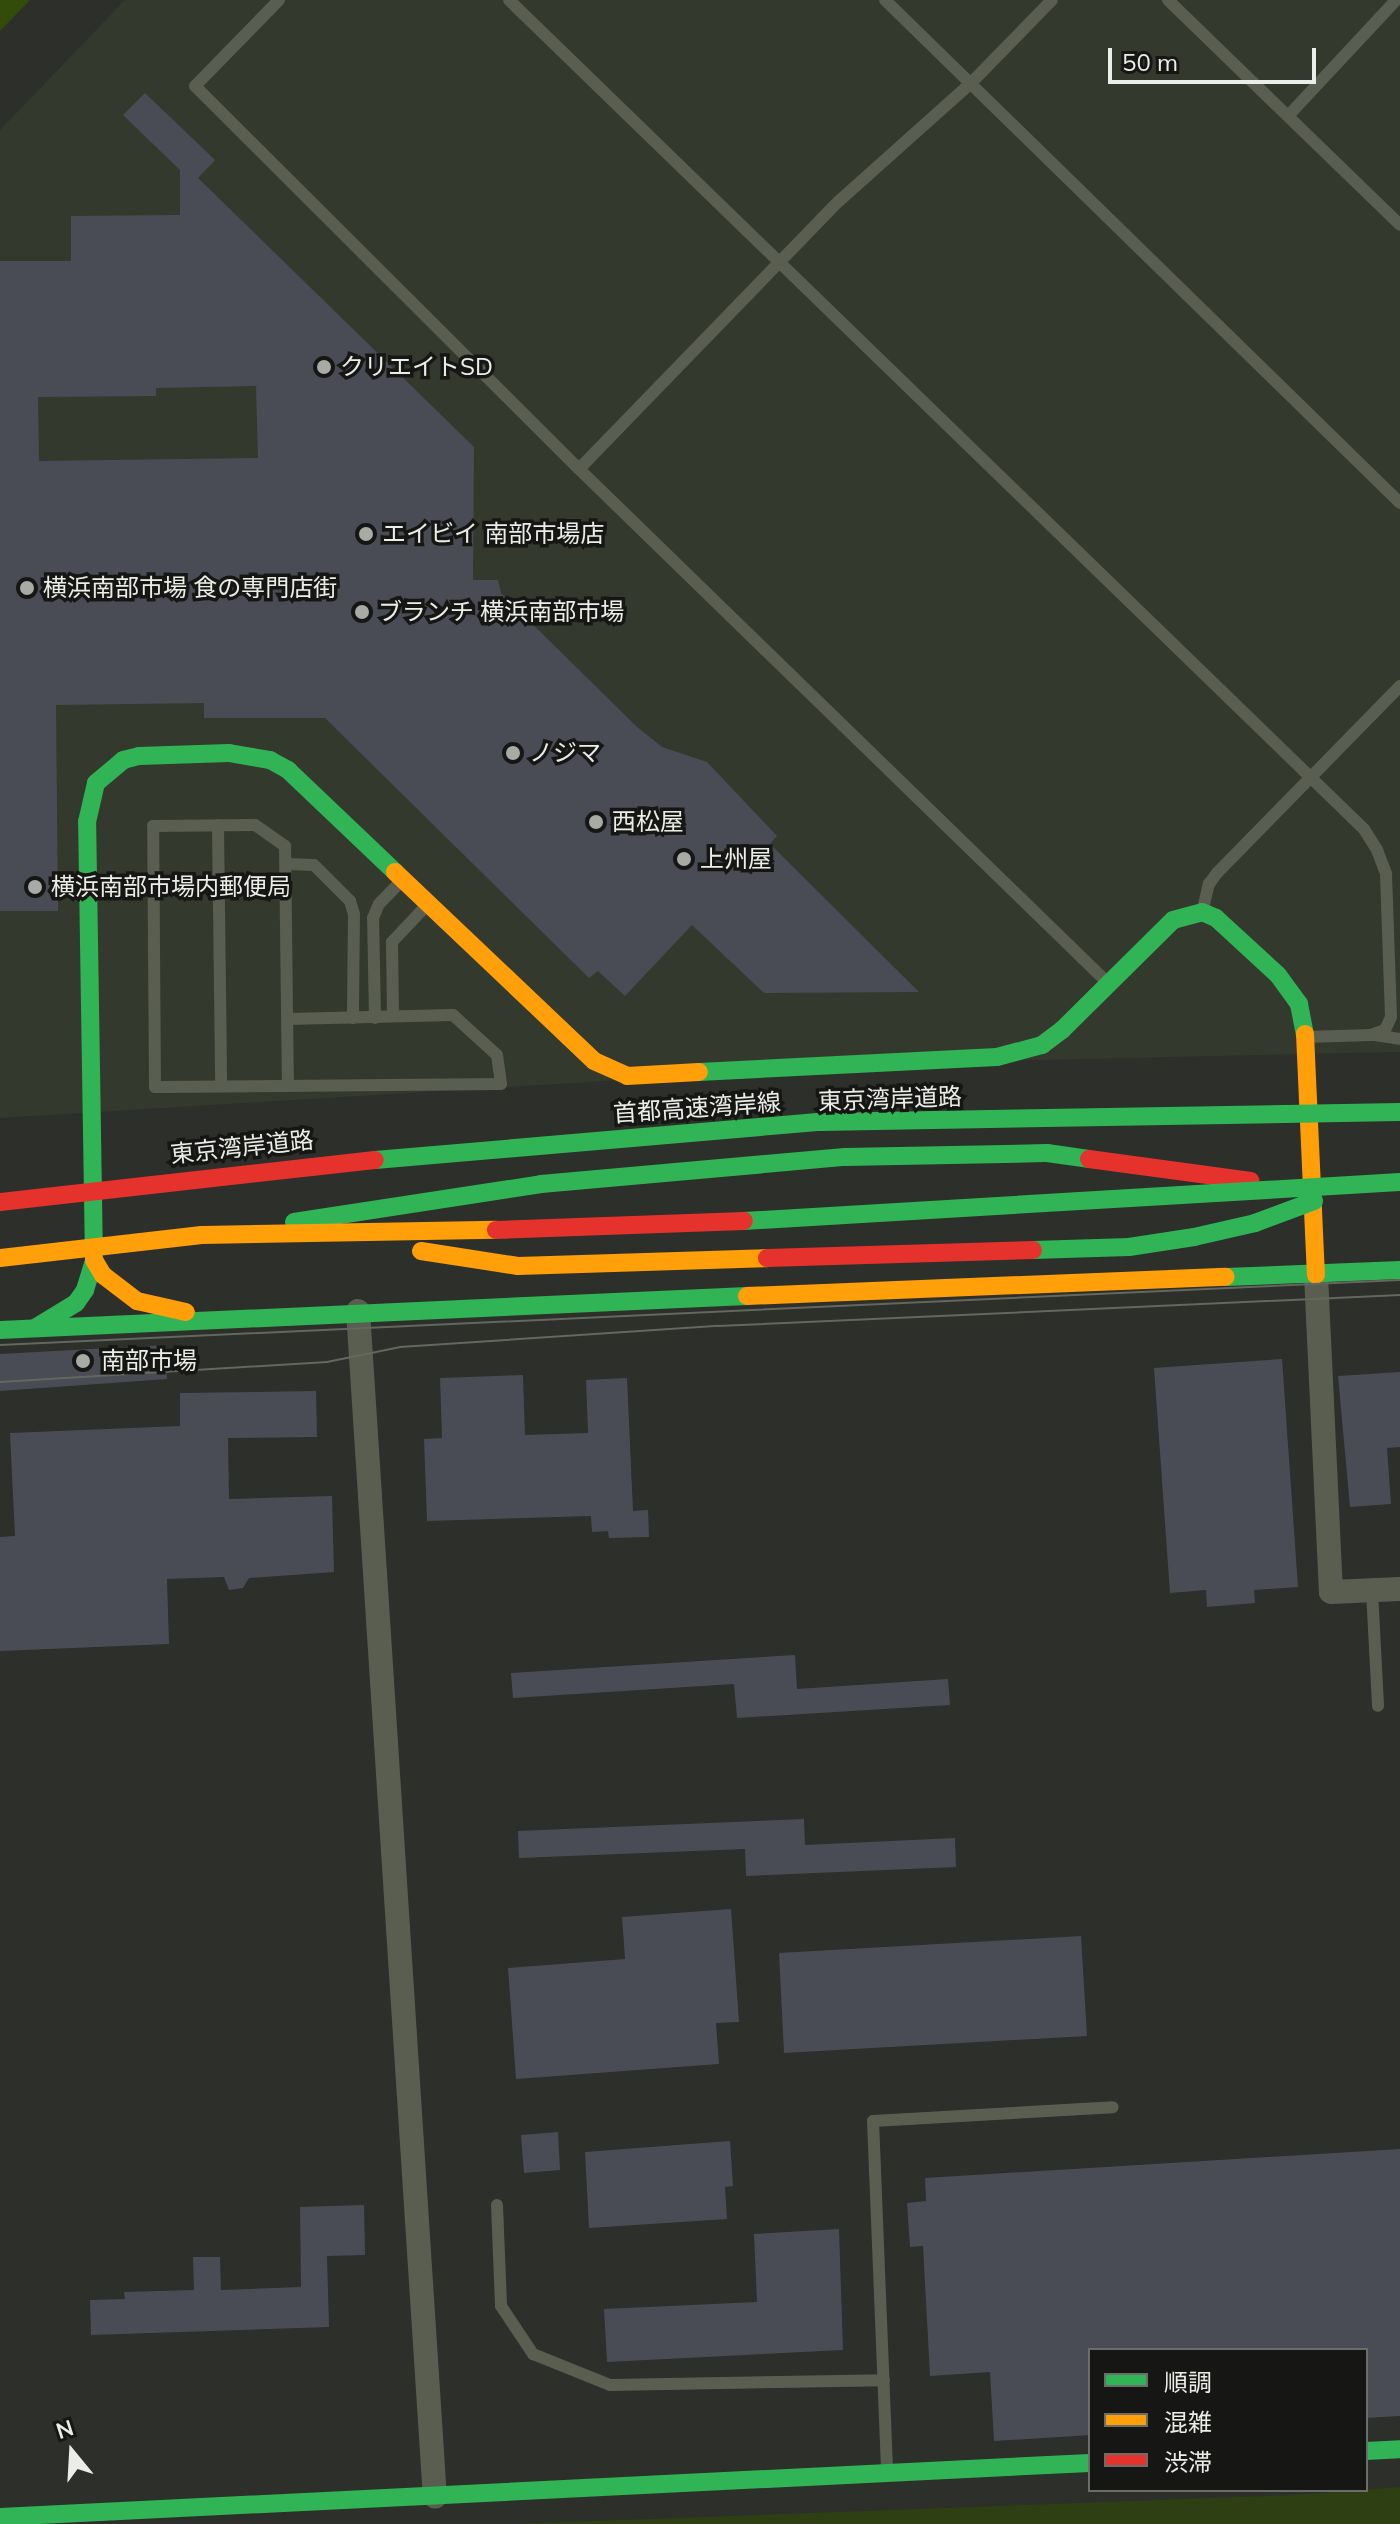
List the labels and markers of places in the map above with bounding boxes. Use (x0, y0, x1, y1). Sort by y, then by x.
place label: クリエイトSD (340, 353, 493, 381)
marker: クリエイトSD (315, 358, 333, 376)
place label: エイビイ 南部市場店 (382, 520, 604, 548)
marker: エイビイ 南部市場店 (357, 525, 375, 543)
place label: 横浜南部市場 食の専門店街 (43, 574, 337, 602)
marker: 横浜南部市場 食の専門店街 (18, 579, 36, 597)
place label: ブランチ 横浜南部市場 (378, 598, 624, 626)
marker: ブランチ 横浜南部市場 (353, 603, 371, 621)
place label: ノジマ (529, 739, 601, 767)
marker: ノジマ (504, 744, 522, 762)
place label: 西松屋 (612, 808, 684, 836)
marker: 西松屋 (587, 813, 605, 831)
place label: 上州屋 (700, 845, 772, 873)
marker: 上州屋 (675, 850, 693, 868)
place label: 横浜南部市場内郵便局 (51, 873, 291, 901)
marker: 横浜南部市場内郵便局 (26, 878, 44, 896)
place label: 南部市場 (101, 1347, 197, 1375)
marker: 南部市場 (72, 1350, 94, 1372)

